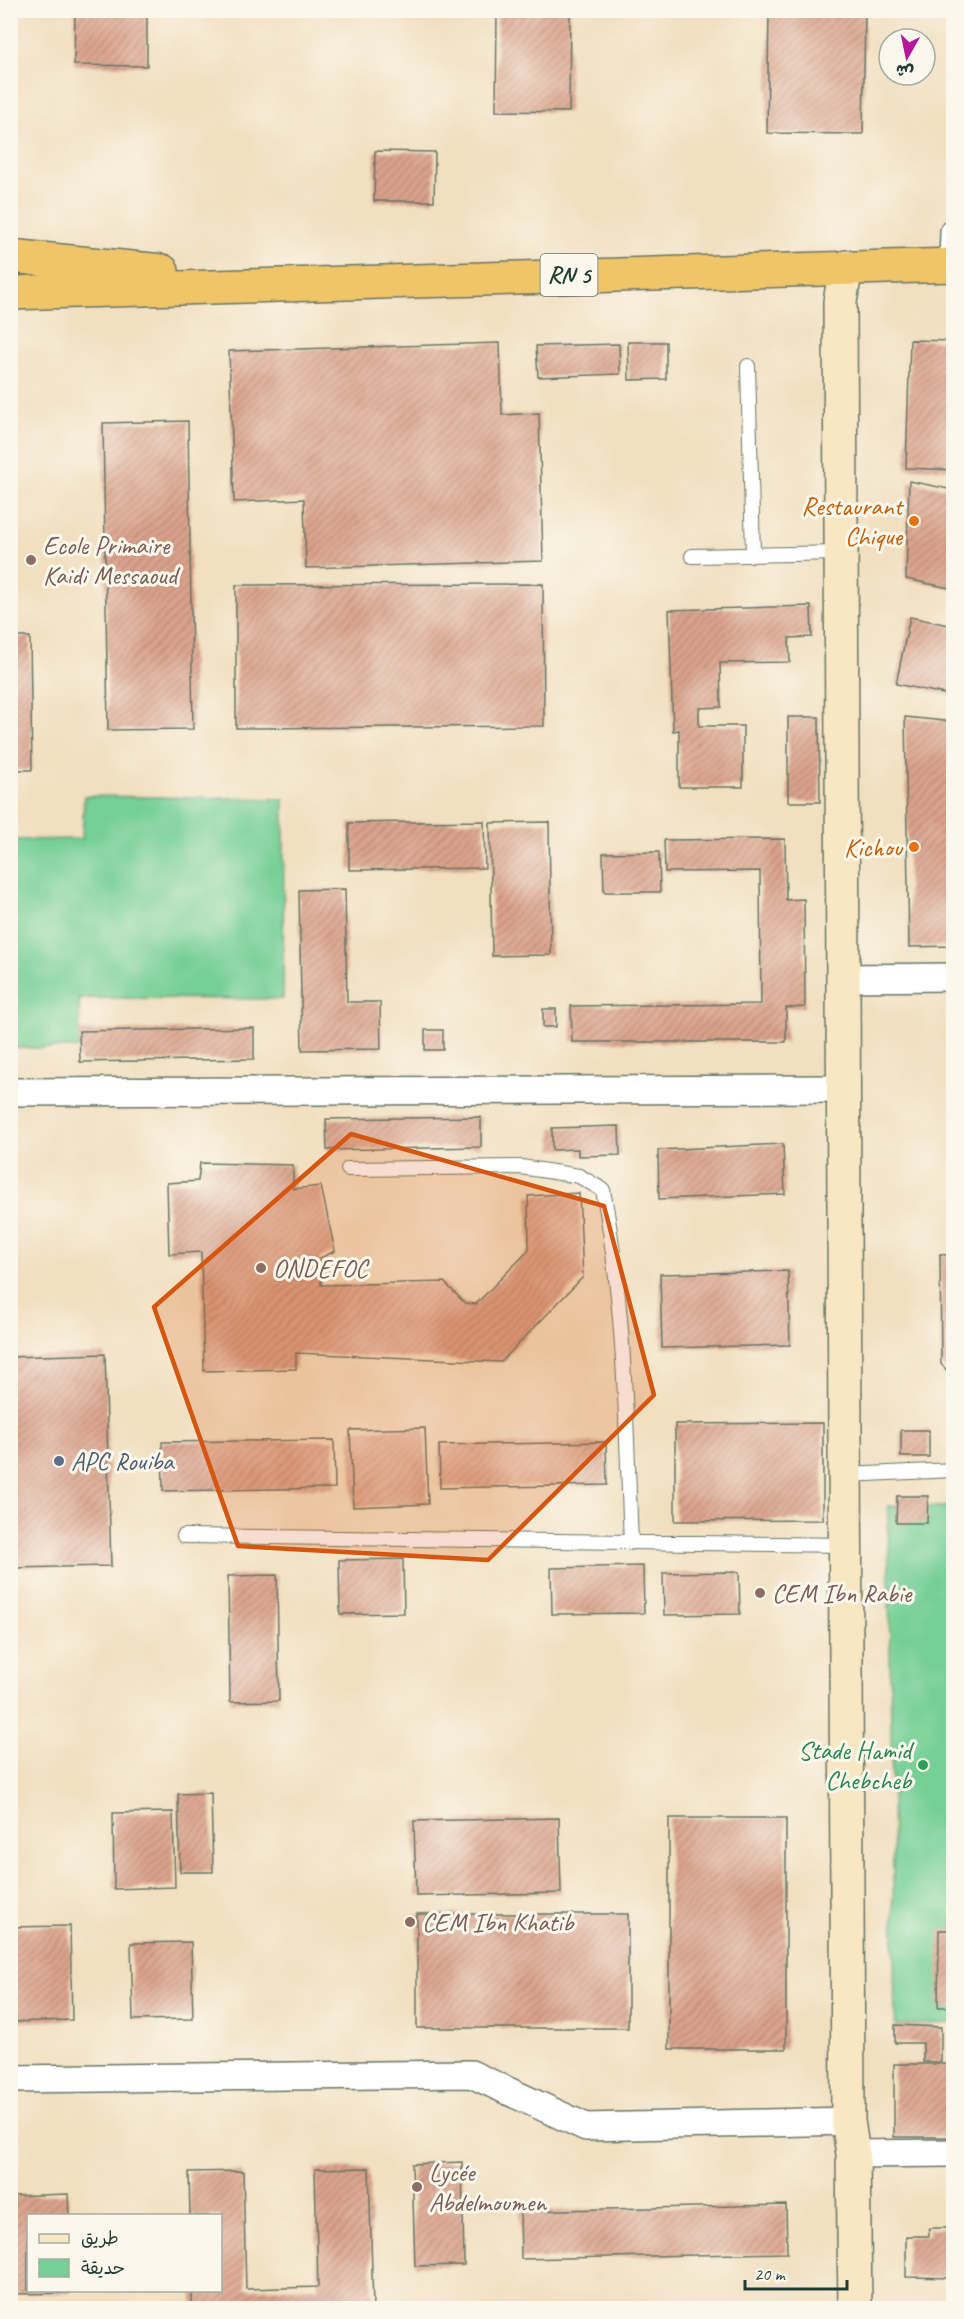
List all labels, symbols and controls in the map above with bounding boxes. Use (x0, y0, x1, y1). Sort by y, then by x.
north arrow (877, 27, 937, 87)
text: ش (895, 60, 915, 82)
road number: RN 5 (540, 254, 598, 296)
place label: Restaurant Chique (801, 490, 904, 553)
marker: Restaurant Chique (907, 514, 921, 528)
place label: Ecole Primaire Kaidi Messaoud (43, 529, 181, 592)
marker: Ecole Primaire Kaidi Messaoud (24, 553, 38, 567)
place label: Kichou (844, 831, 903, 864)
marker: Kichou (907, 840, 921, 854)
place label: ONDEFOC (273, 1252, 370, 1285)
marker: ONDEFOC (254, 1261, 268, 1275)
place label: APC Rouiba (71, 1445, 175, 1478)
marker: APC Rouiba (52, 1454, 66, 1468)
place label: CEM Ibn Rabie (772, 1577, 913, 1610)
marker: CEM Ibn Rabie (753, 1586, 767, 1600)
place label: Stade Hamid Chebcheb (798, 1734, 915, 1797)
marker: Stade Hamid Chebcheb (916, 1758, 930, 1772)
place label: CEM Ibn Khatib (422, 1906, 575, 1939)
marker: CEM Ibn Khatib (403, 1915, 417, 1929)
place label: Lycée Abdelmoumen (429, 2156, 547, 2219)
marker: Lycée Abdelmoumen (410, 2180, 424, 2194)
legend (27, 2214, 222, 2292)
text: طريق (81, 2227, 119, 2249)
scale bar (745, 2253, 847, 2291)
text: حديقة (81, 2257, 125, 2279)
text: 20 m (754, 2263, 787, 2285)

